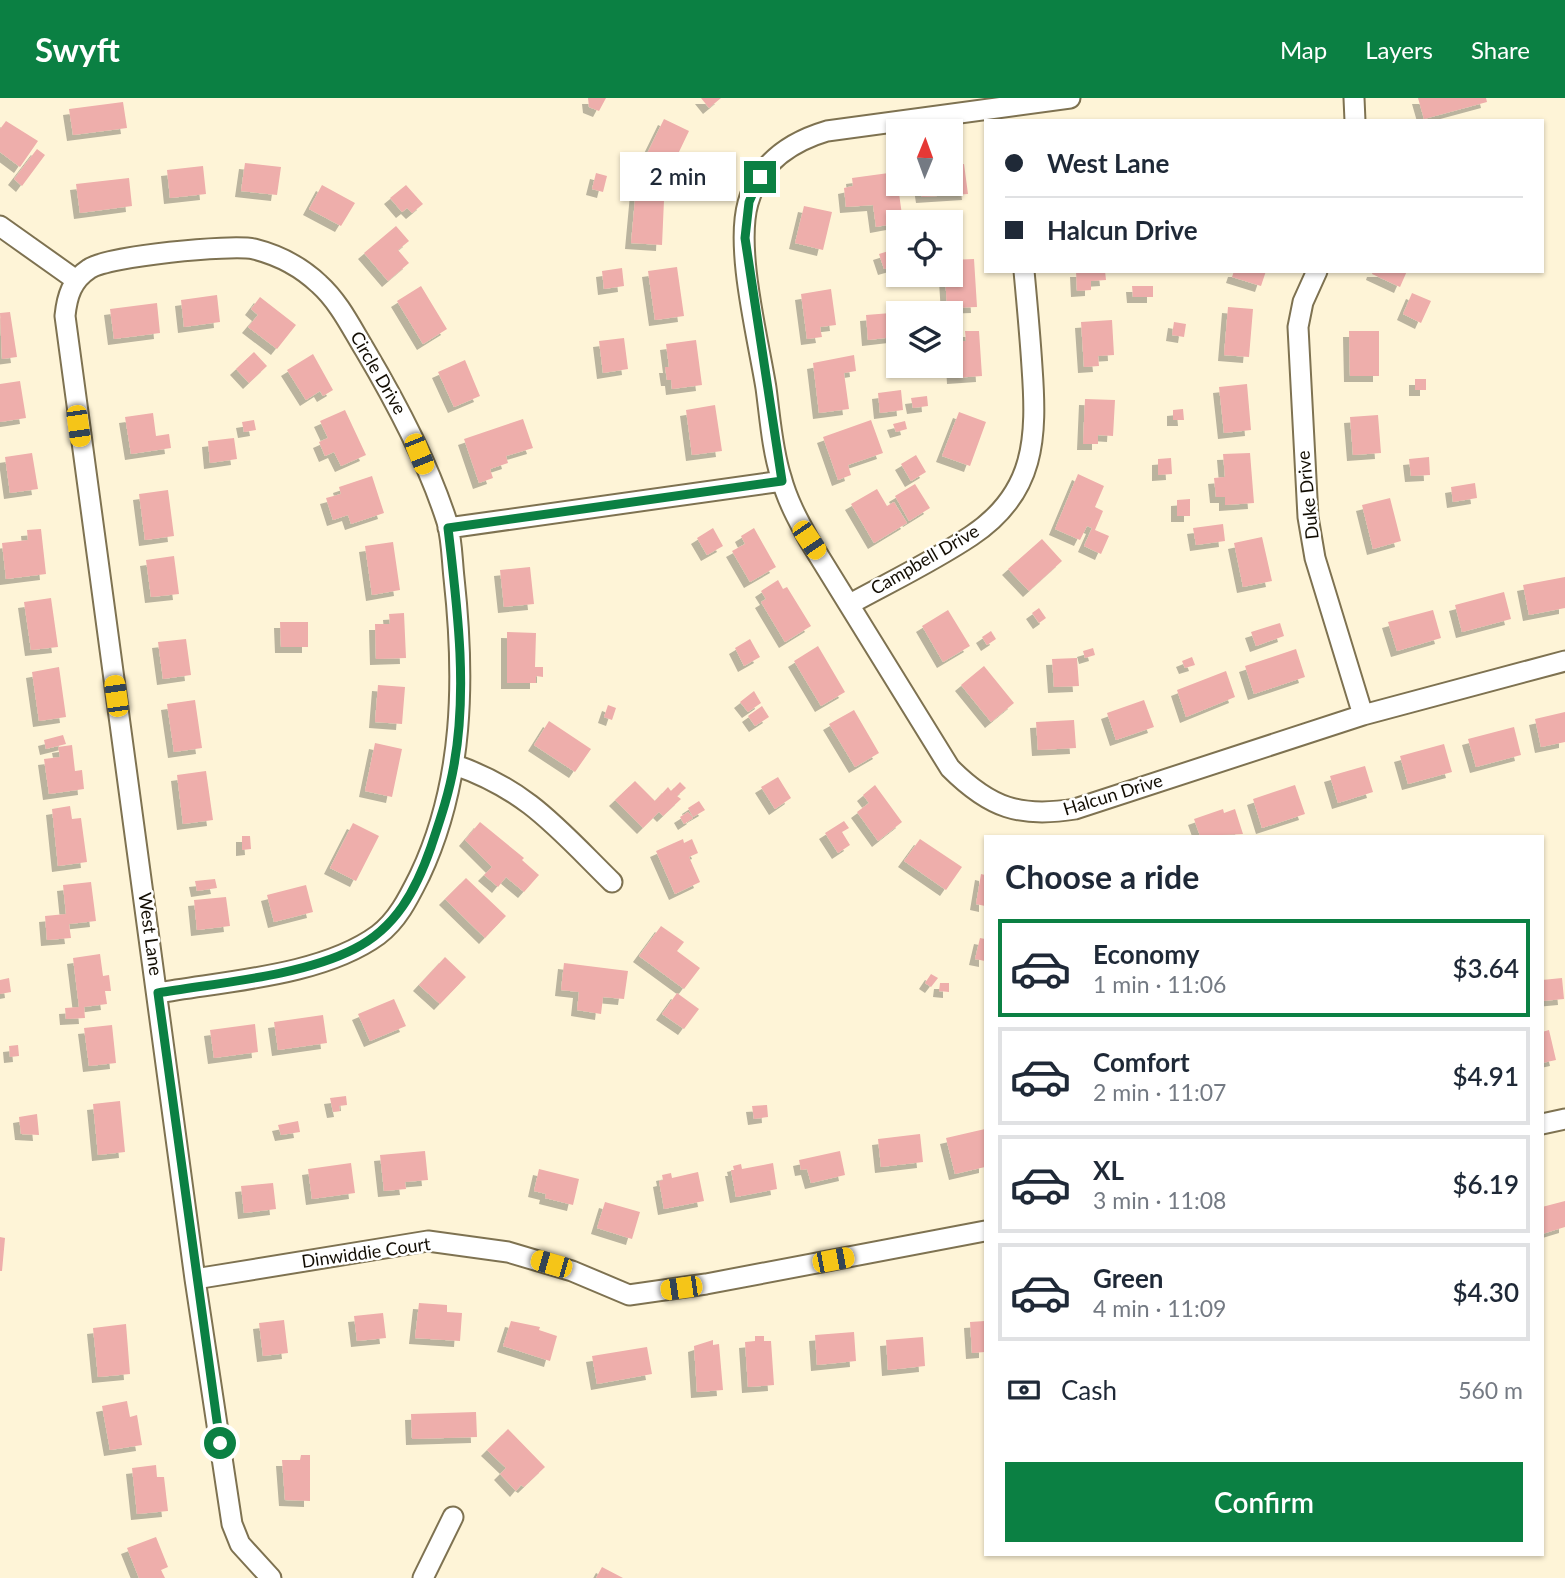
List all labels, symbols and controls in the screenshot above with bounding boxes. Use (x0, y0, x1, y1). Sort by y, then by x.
text: Swyft (35, 29, 120, 69)
text: Map (1280, 35, 1327, 64)
text: Layers (1365, 35, 1433, 64)
text: Share (1471, 35, 1530, 64)
north arrow (886, 119, 962, 196)
map controls (886, 119, 963, 378)
text: West Lane (1047, 147, 1169, 179)
callout: 2 min (620, 153, 736, 202)
route end (744, 161, 776, 193)
text: 2 min (650, 162, 706, 190)
button: locate (886, 210, 963, 287)
text: Halcun Drive (1047, 214, 1198, 246)
button: layers (886, 301, 963, 378)
street label: Circle Drive (346, 327, 411, 418)
car (65, 404, 92, 448)
car (402, 431, 437, 477)
street label: Duke Drive (1291, 450, 1323, 541)
car (789, 517, 830, 563)
street label: Campbell Drive (866, 519, 983, 599)
car (103, 674, 130, 718)
street label: Halcun Drive (1060, 768, 1165, 820)
text: Choose a ride (1005, 857, 1199, 896)
street label: West Lane (134, 891, 168, 977)
icon: car (1009, 937, 1072, 1000)
text: Economy (1093, 938, 1199, 970)
text: $3.64 (1453, 952, 1519, 984)
text: 1 min · 11:06 (1093, 970, 1226, 998)
icon: car (1009, 1045, 1072, 1108)
text: Comfort (1093, 1046, 1190, 1078)
text: $4.91 (1453, 1060, 1519, 1092)
text: 2 min · 11:07 (1093, 1078, 1226, 1106)
icon: car (1009, 1153, 1072, 1216)
text: XL (1093, 1154, 1124, 1186)
text: $6.19 (1453, 1168, 1519, 1200)
text: 3 min · 11:08 (1093, 1186, 1226, 1214)
street label: Dinwiddie Court (300, 1232, 432, 1272)
car (811, 1246, 856, 1274)
car (528, 1248, 575, 1280)
icon: car (1009, 1261, 1072, 1324)
text: Green (1093, 1262, 1163, 1294)
car (659, 1275, 704, 1301)
text: $4.30 (1453, 1276, 1519, 1308)
text: 4 min · 11:09 (1093, 1294, 1226, 1322)
icon: cash (1005, 1371, 1043, 1409)
text: Cash (1061, 1374, 1117, 1406)
text: 560 m (1458, 1376, 1523, 1404)
route start (204, 1427, 236, 1459)
button: Confirm (1005, 1462, 1523, 1542)

